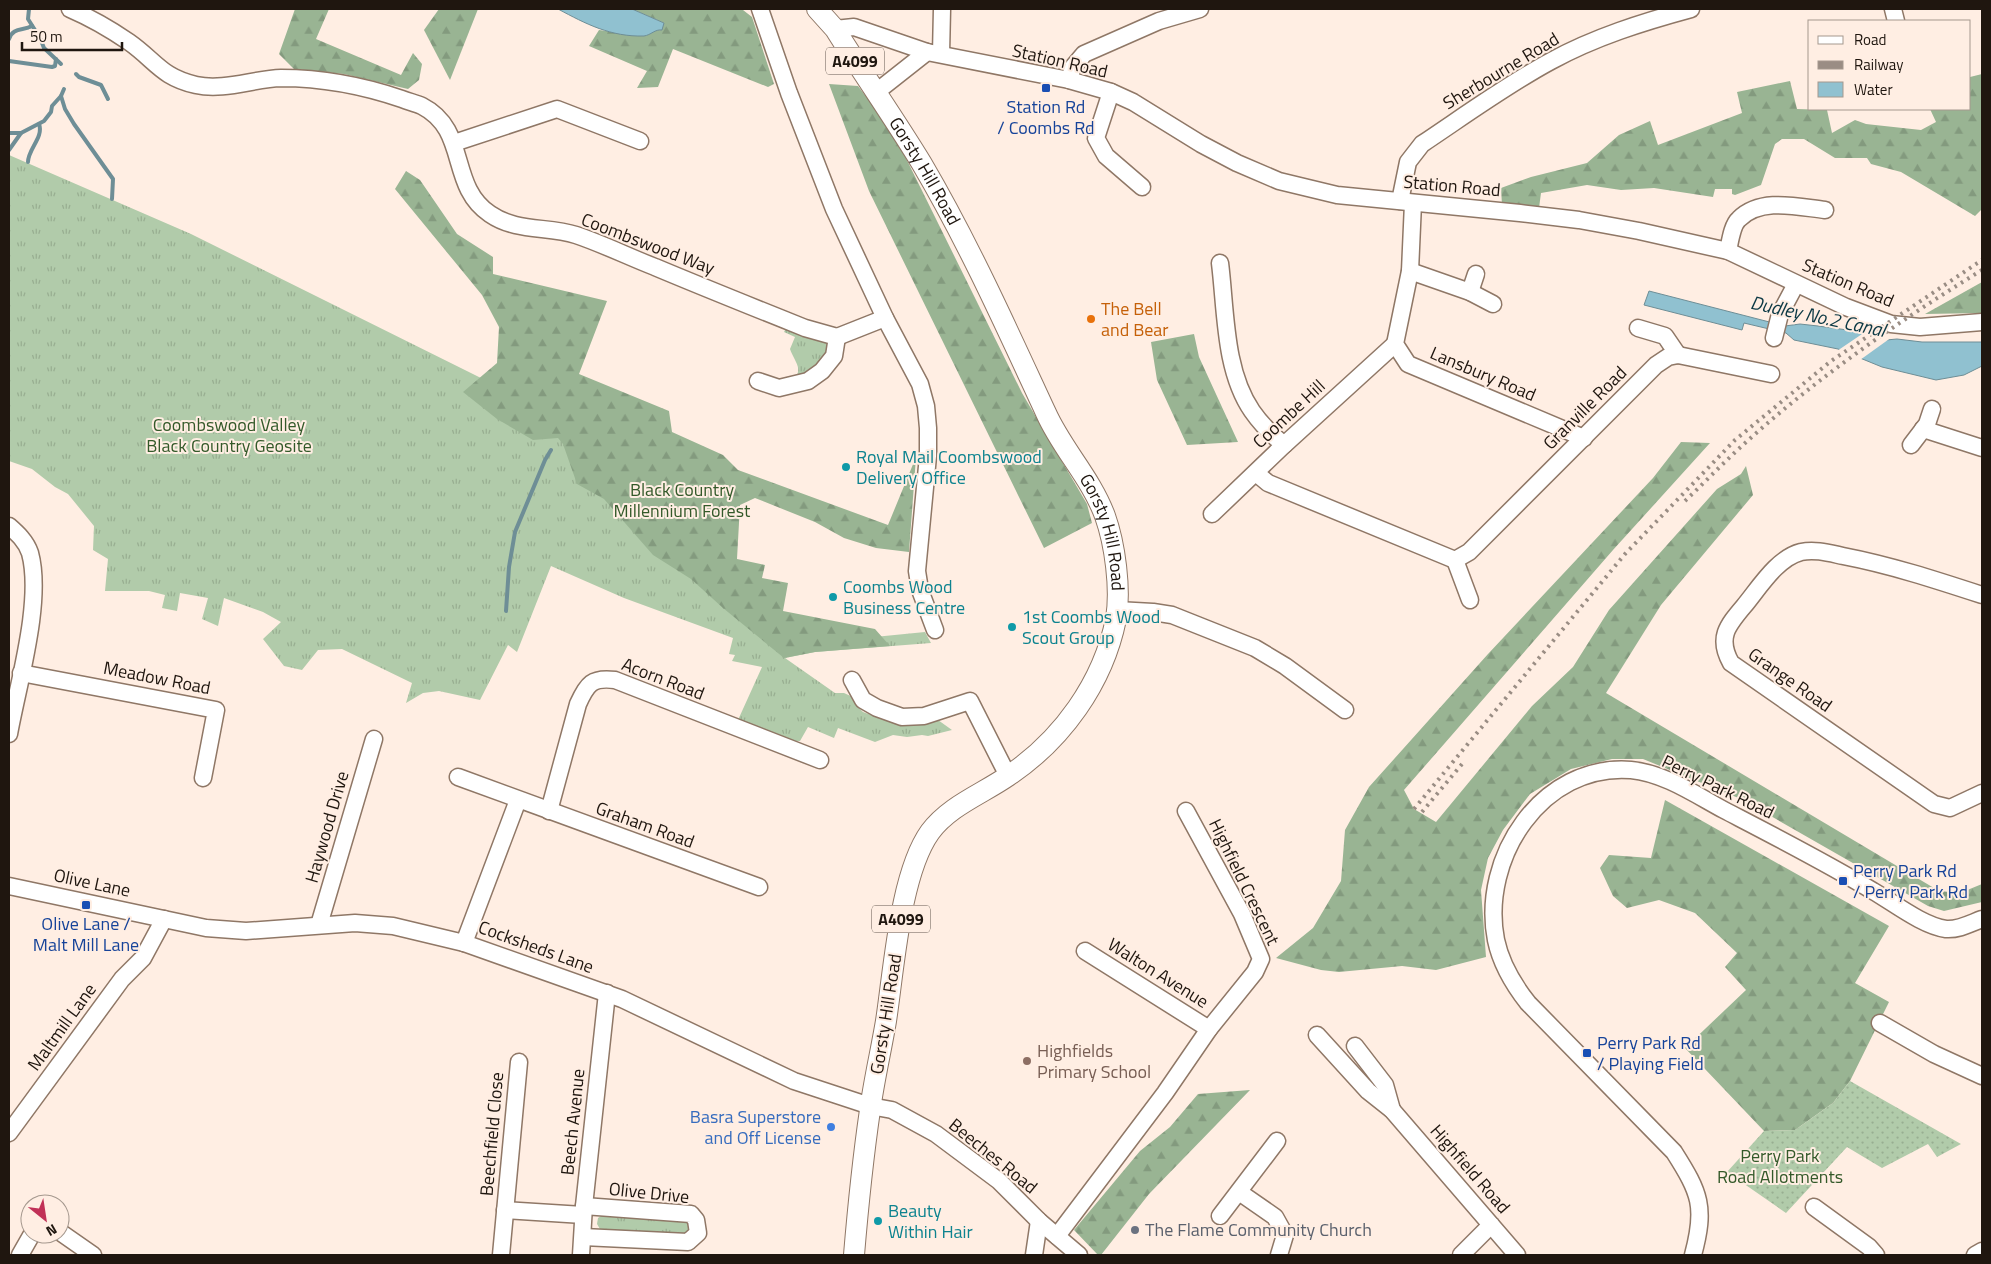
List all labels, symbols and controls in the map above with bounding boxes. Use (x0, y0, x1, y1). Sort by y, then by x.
scale bar (22, 20, 122, 52)
legend (1808, 20, 1971, 110)
text: 50 m (30, 25, 63, 48)
street label: Sherbourne Road (1438, 25, 1564, 116)
text: Road (1854, 28, 1886, 51)
street label: Station Road (1010, 36, 1111, 85)
road number: A4099 (826, 48, 884, 74)
text: Railway (1854, 53, 1904, 76)
text: Water (1854, 78, 1893, 101)
marker: Station Rd / Coombs Rd (1040, 82, 1052, 94)
place label: Station Rd / Coombs Rd (997, 93, 1095, 141)
street label: Gorsty Hill Road (883, 111, 968, 230)
street label: Station Road (1402, 168, 1502, 203)
street label: Coombswood Way (578, 206, 719, 281)
street label: Station Road (1798, 251, 1898, 314)
water label: Dudley No.2 Canal (1748, 287, 1890, 344)
place label: The Bell and Bear (1101, 295, 1169, 343)
marker: The Bell and Bear (1085, 313, 1097, 325)
street label: Lansbury Road (1426, 339, 1540, 408)
street label: Granville Road (1537, 360, 1633, 456)
street label: Coombe Hill (1246, 373, 1331, 454)
park label: Coombswood Valley Black Country Geosite (146, 411, 312, 459)
place label: Royal Mail Coombswood Delivery Office (856, 443, 1042, 491)
marker: Royal Mail Coombswood Delivery Office (840, 461, 852, 473)
street label: Gorsty Hill Road (1073, 468, 1132, 591)
park label: Black Country Millennium Forest (614, 476, 751, 524)
place label: Coombs Wood Business Centre (843, 573, 965, 621)
marker: Coombs Wood Business Centre (827, 591, 839, 603)
place label: 1st Coombs Wood Scout Group (1022, 603, 1160, 651)
marker: 1st Coombs Wood Scout Group (1006, 621, 1018, 633)
street label: Grange Road (1743, 641, 1838, 719)
street label: Acorn Road (618, 650, 708, 707)
street label: Meadow Road (101, 654, 213, 701)
street label: Perry Park Road (1657, 748, 1779, 825)
street label: Haywood Drive (298, 768, 355, 886)
street label: Graham Road (592, 794, 698, 855)
street label: Highfield Crescent (1202, 814, 1287, 950)
place label: Perry Park Rd / Perry Park Rd (1853, 857, 1968, 905)
street label: Olive Lane (51, 861, 133, 904)
marker: Perry Park Rd / Perry Park Rd (1837, 875, 1849, 887)
marker: Olive Lane / Malt Mill Lane (80, 899, 92, 911)
road number: A4099 (872, 906, 930, 932)
place label: Olive Lane / Malt Mill Lane (33, 910, 139, 958)
street label: Cocksheds Lane (475, 913, 598, 980)
street label: Walton Avenue (1103, 931, 1214, 1014)
street label: Gorsty Hill Road (863, 952, 908, 1076)
street label: Maltmill Lane (21, 977, 103, 1076)
place label: Perry Park Rd / Playing Field (1597, 1029, 1704, 1077)
place label: Highfields Primary School (1037, 1037, 1151, 1085)
marker: Perry Park Rd / Playing Field (1581, 1047, 1593, 1059)
marker: Highfields Primary School (1021, 1055, 1033, 1067)
street label: Beech Avenue (553, 1067, 592, 1177)
street label: Beechfield Close (473, 1071, 510, 1197)
place label: Basra Superstore and Off License (690, 1103, 821, 1151)
street label: Beeches Road (943, 1111, 1043, 1200)
street label: Highfield Road (1424, 1118, 1517, 1219)
marker: Basra Superstore and Off License (825, 1121, 837, 1133)
park label: Perry Park Road Allotments (1717, 1142, 1843, 1190)
street label: Olive Drive (607, 1175, 691, 1210)
north arrow (20, 1194, 70, 1244)
place label: Beauty Within Hair (888, 1197, 973, 1245)
marker: Beauty Within Hair (872, 1215, 884, 1227)
place label: The Flame Community Church (1145, 1216, 1372, 1243)
text: N (42, 1219, 61, 1242)
marker: The Flame Community Church (1129, 1224, 1141, 1236)

